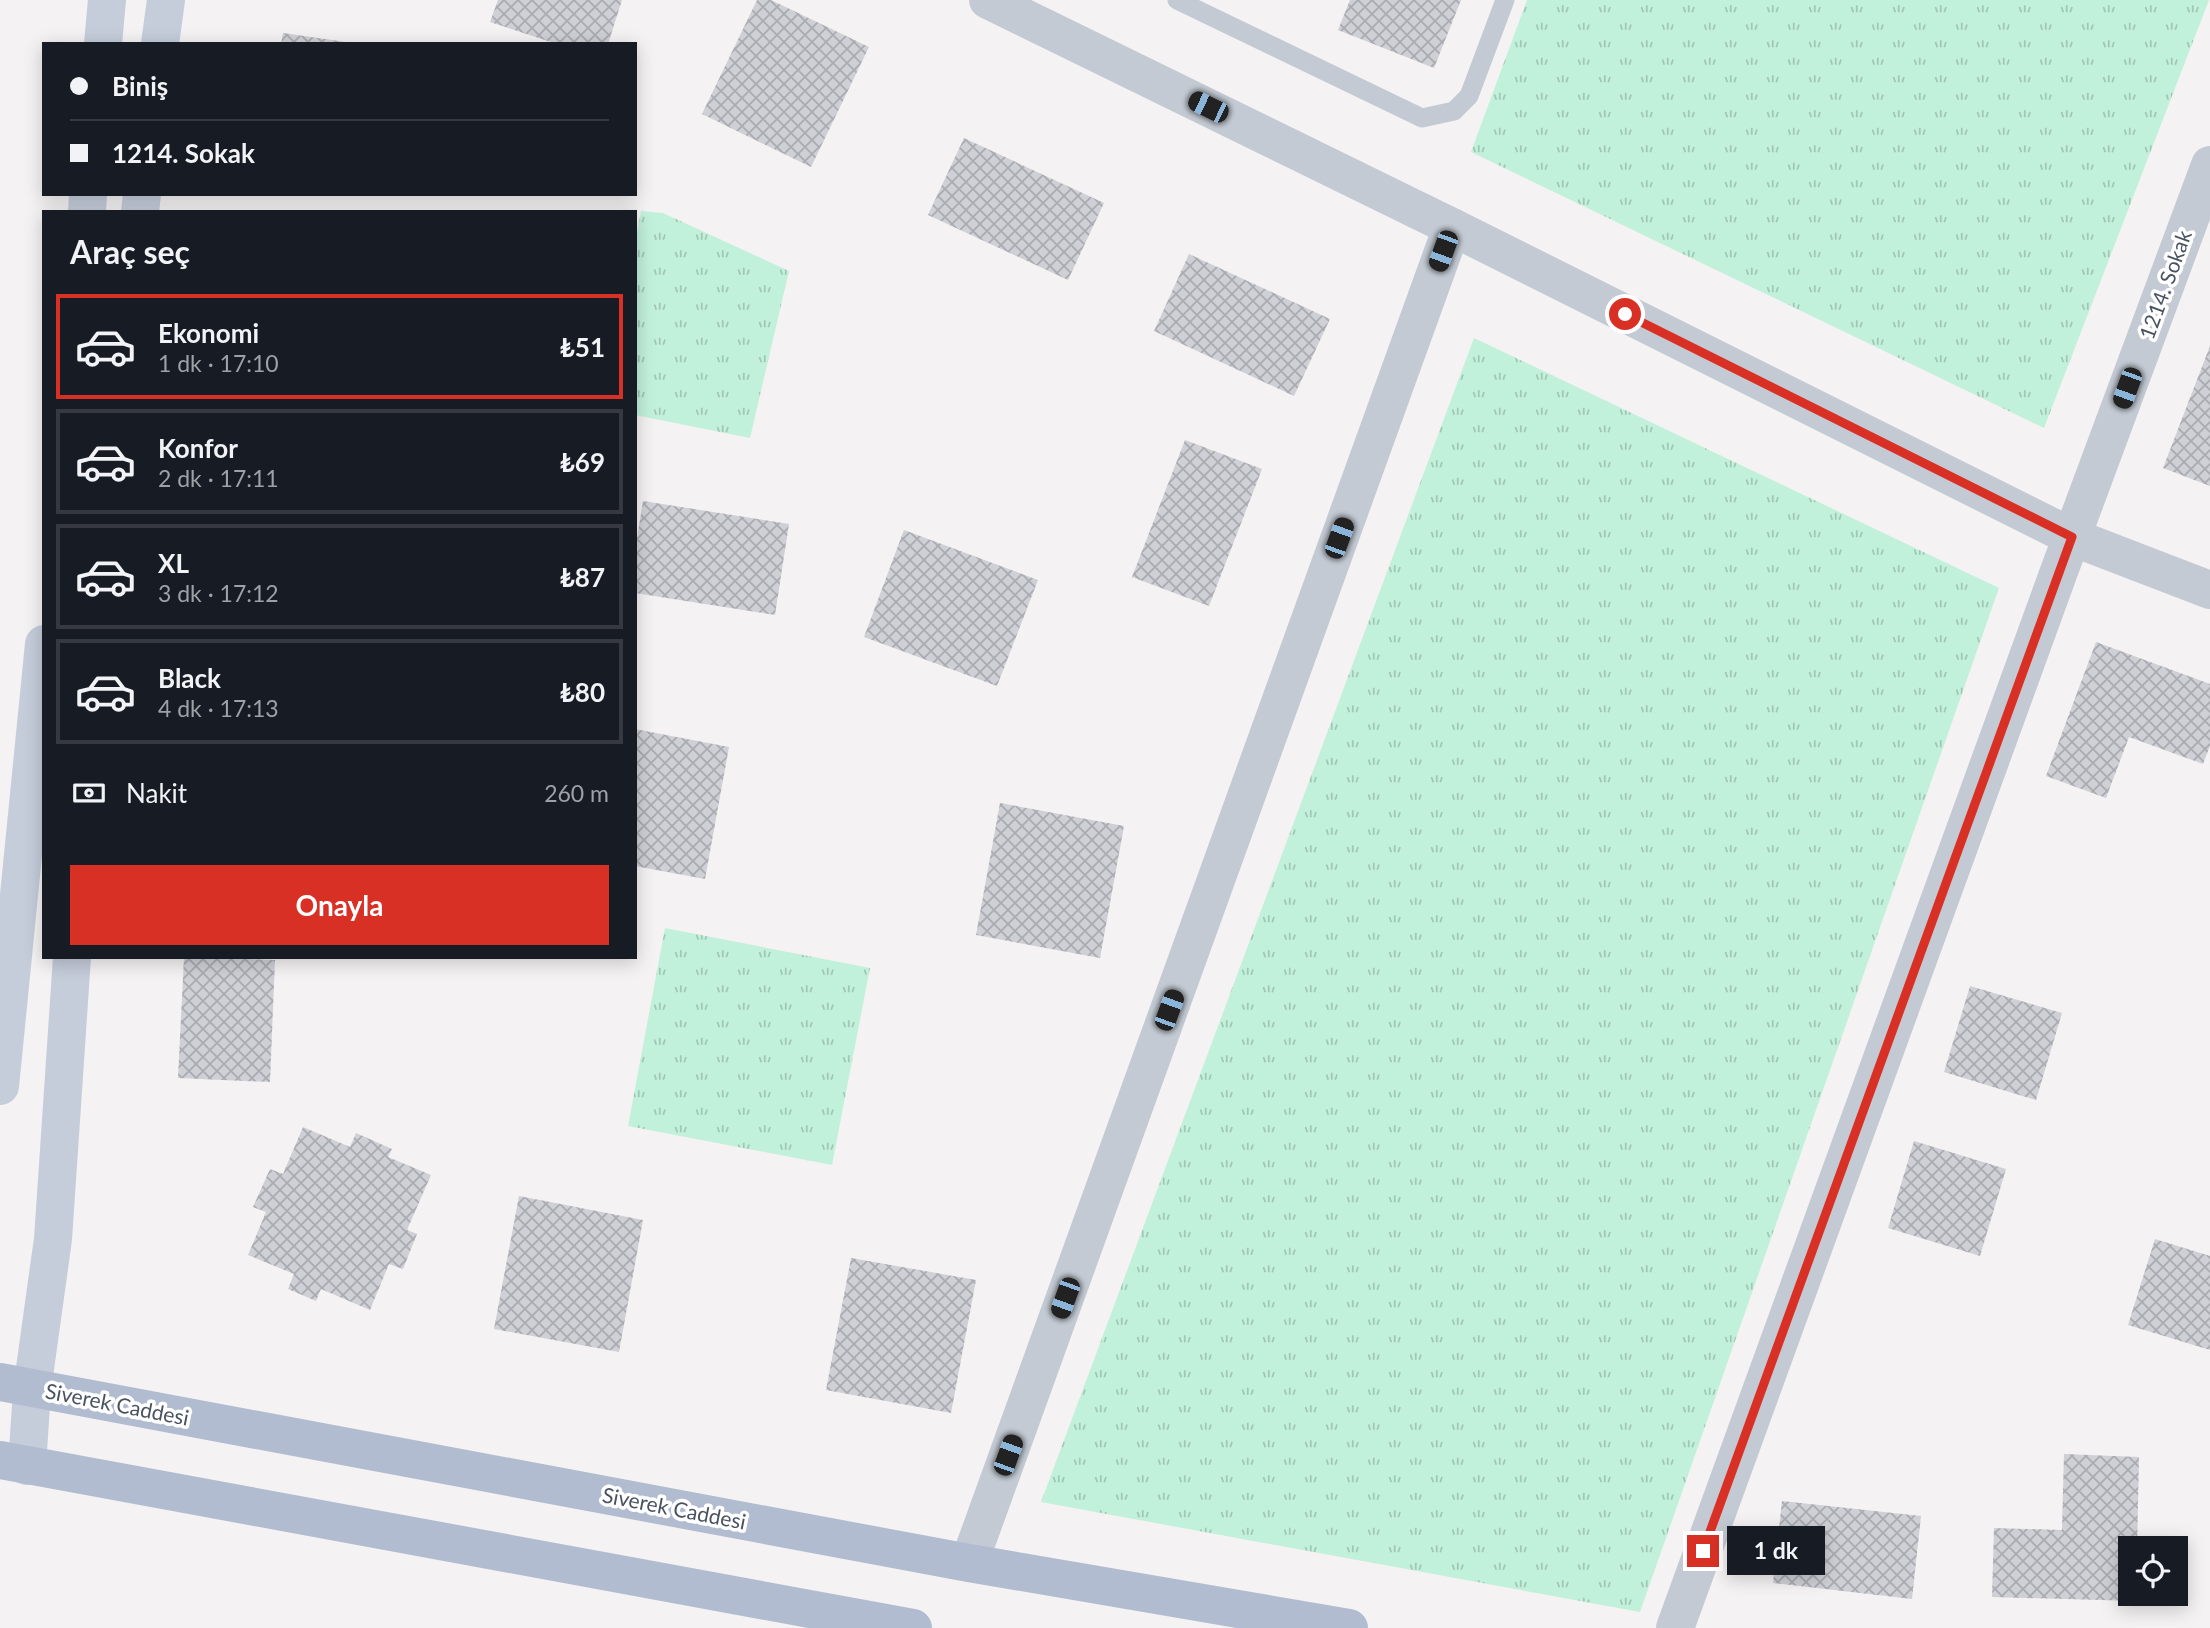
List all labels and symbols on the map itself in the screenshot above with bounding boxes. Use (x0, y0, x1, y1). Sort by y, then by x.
car (1185, 88, 1232, 126)
street label: 1214. Sokak (2133, 226, 2196, 342)
car (1426, 228, 1461, 274)
route start (1609, 298, 1641, 330)
car (2110, 365, 2145, 411)
car (1322, 515, 1357, 561)
car (1152, 987, 1187, 1033)
car (1048, 1275, 1083, 1321)
street label: Siverek Caddesi (43, 1377, 191, 1430)
car (991, 1432, 1026, 1478)
street label: Siverek Caddesi (600, 1481, 748, 1534)
callout: 1 dk (1728, 1526, 1826, 1576)
route end (1687, 1535, 1719, 1567)

